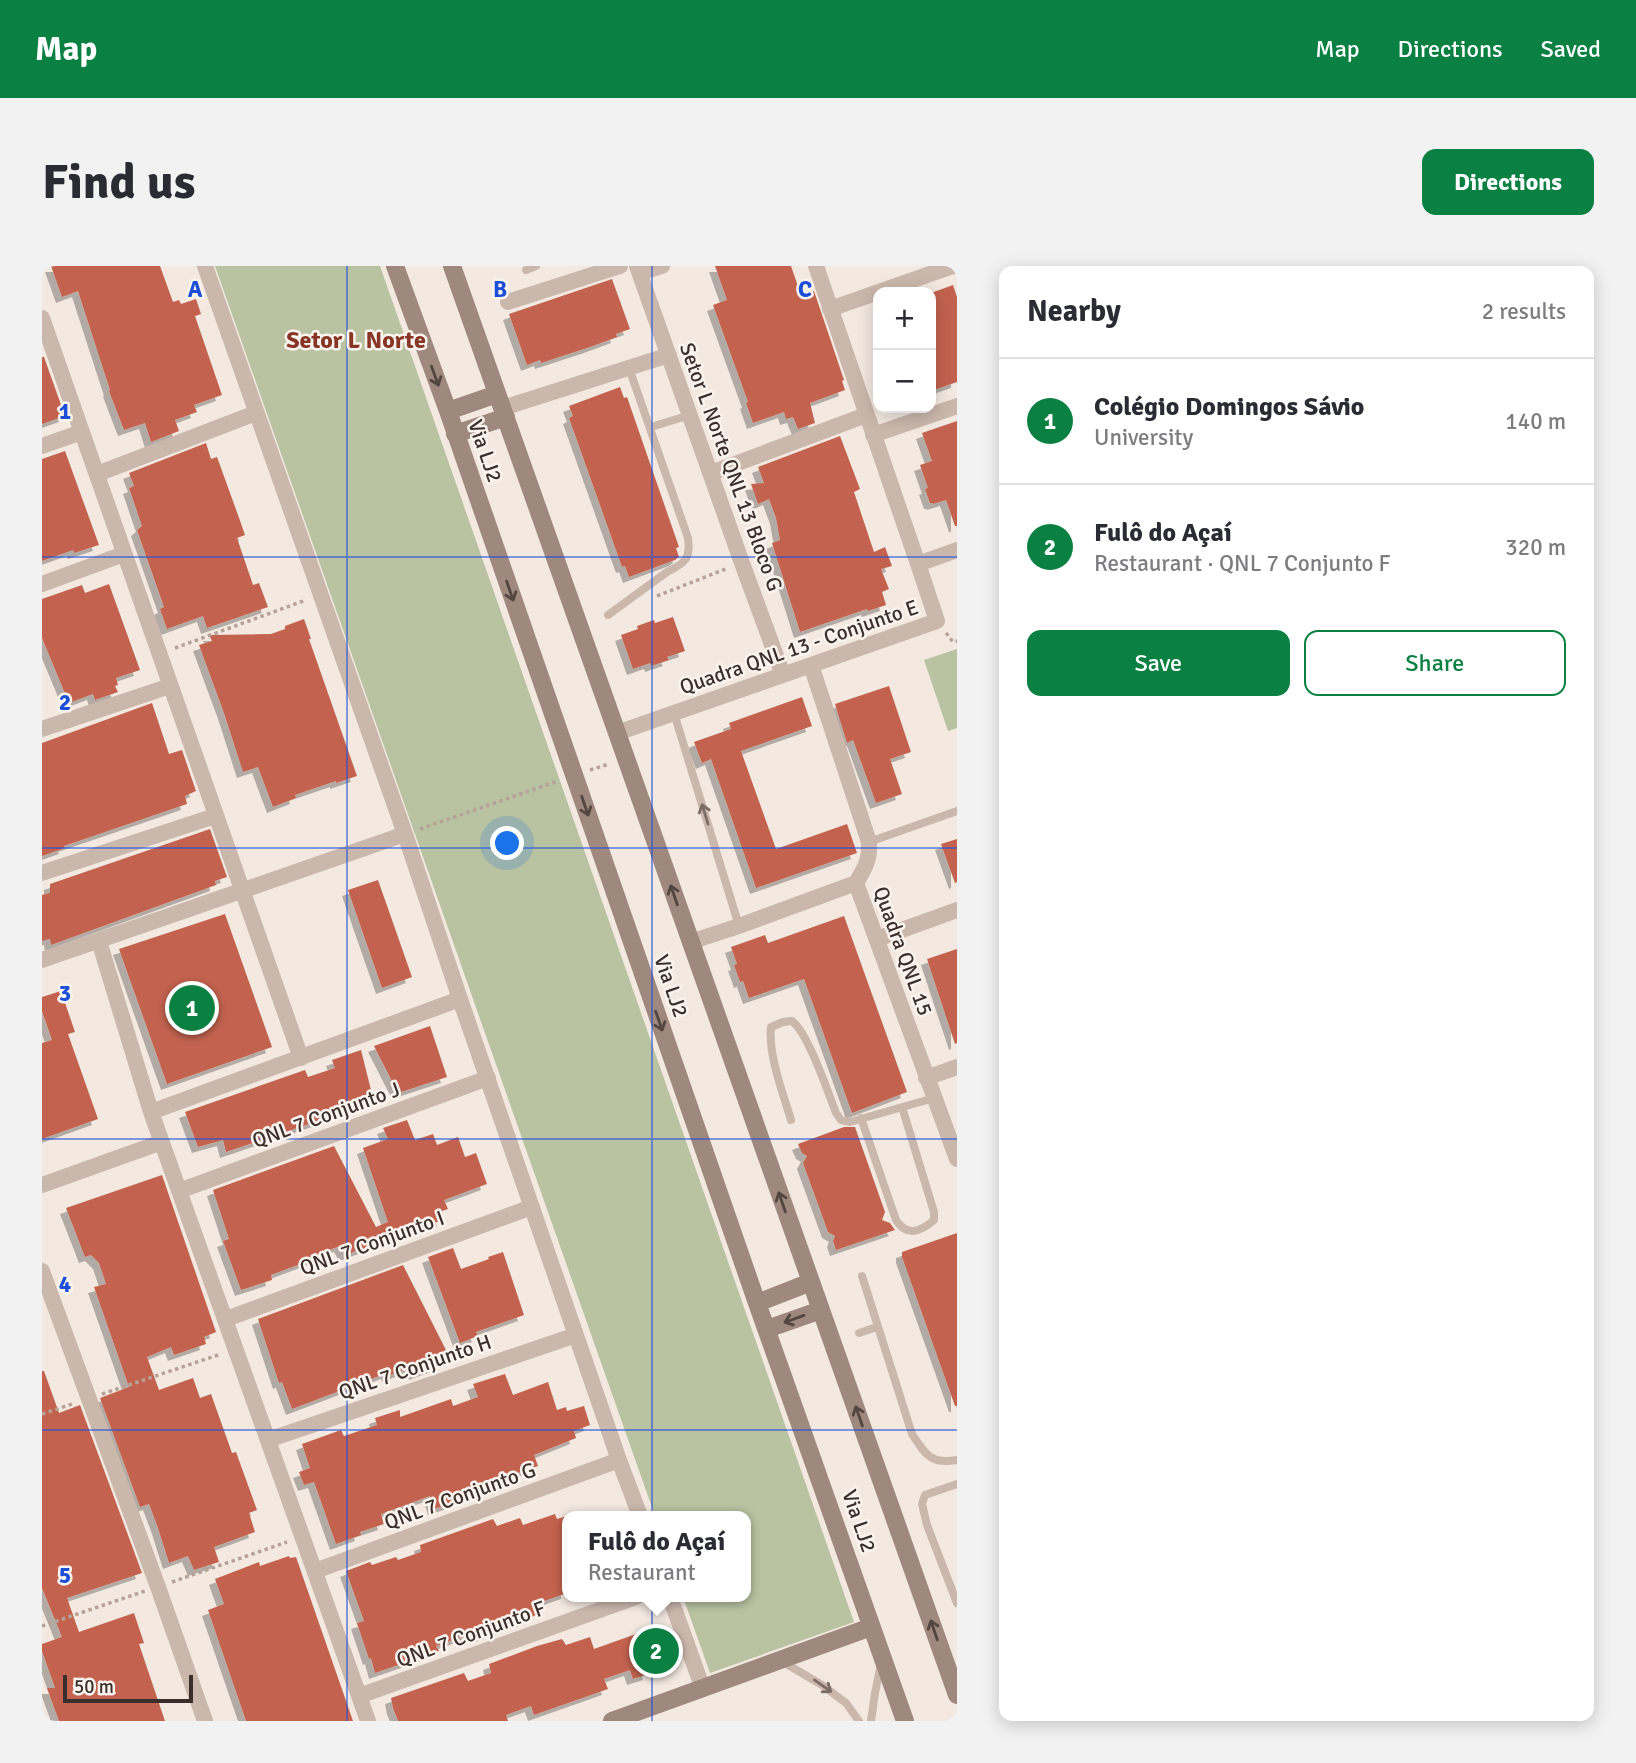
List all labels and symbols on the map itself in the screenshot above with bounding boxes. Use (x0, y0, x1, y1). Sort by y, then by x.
text: A (188, 275, 203, 304)
text: B (493, 275, 507, 304)
text: C (798, 275, 812, 304)
district label: Setor L Norte (286, 325, 426, 355)
street label: Setor L Norte QNL 13 Bloco G (674, 339, 788, 595)
one-way arrow (430, 365, 442, 387)
text: 1 (59, 397, 71, 426)
street label: Via LJ2 (462, 416, 508, 486)
one-way arrow (504, 580, 517, 602)
street label: Quadra QNL 13 - Conjunto E (676, 594, 922, 700)
text: 2 (59, 688, 71, 717)
one-way arrow (580, 794, 592, 816)
one-way arrow (698, 803, 711, 825)
your location (490, 826, 524, 860)
street label: Quadra QNL 15 (868, 883, 938, 1019)
one-way arrow (667, 884, 679, 906)
street label: Via LJ2 (648, 951, 694, 1021)
text: 3 (59, 979, 71, 1008)
pin: 1 (169, 982, 215, 1034)
one-way arrow (653, 1010, 666, 1032)
street label: QNL 7 Conjunto J (249, 1076, 403, 1154)
one-way arrow (775, 1191, 787, 1213)
street label: QNL 7 Conjunto I (296, 1205, 448, 1281)
text: 4 (59, 1270, 71, 1299)
one-way arrow (784, 1314, 806, 1327)
street label: QNL 7 Conjunto H (335, 1329, 495, 1405)
one-way arrow (852, 1405, 864, 1427)
street label: QNL 7 Conjunto G (381, 1457, 539, 1535)
street label: Via LJ2 (836, 1486, 882, 1556)
text: 5 (59, 1561, 71, 1590)
street label: QNL 7 Conjunto F (393, 1595, 549, 1673)
one-way arrow (927, 1620, 939, 1642)
pin: 2 (633, 1625, 679, 1677)
scale bar (63, 1672, 192, 1704)
one-way arrow (813, 1679, 832, 1693)

